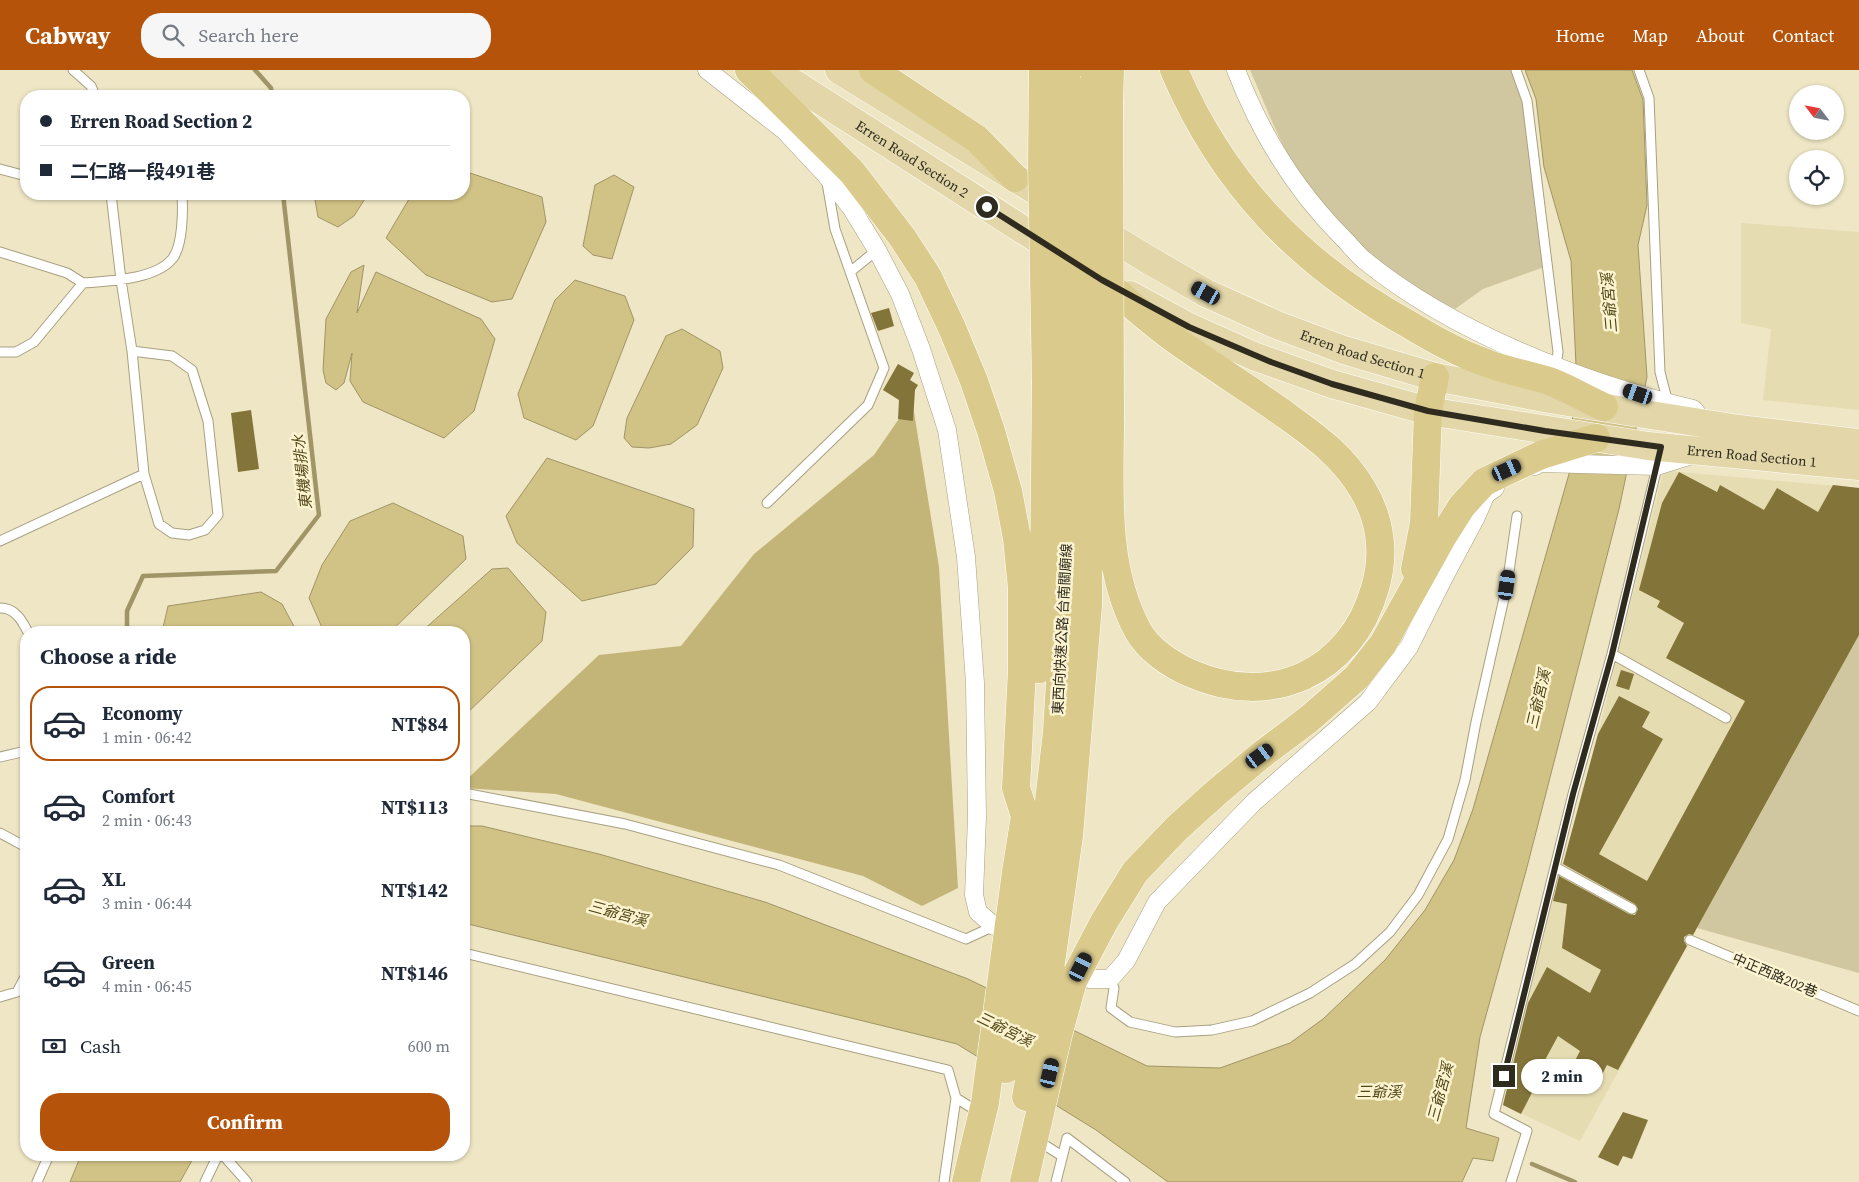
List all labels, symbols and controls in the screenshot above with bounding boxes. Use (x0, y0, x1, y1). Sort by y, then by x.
search box (141, 13, 491, 58)
text: Cabway (25, 19, 111, 52)
icon: search (159, 21, 187, 49)
text: Search here (199, 22, 299, 48)
text: Home (1556, 23, 1605, 48)
text: Map (1633, 23, 1668, 48)
text: About (1696, 23, 1744, 48)
text: Contact (1772, 23, 1834, 48)
north arrow (1789, 85, 1844, 140)
map controls (1789, 85, 1844, 205)
text: Erren Road Section 2 (70, 108, 252, 134)
street label: Erren Road Section 2 (852, 115, 972, 202)
button: locate (1789, 150, 1844, 205)
text: 二仁路一段491巷 (70, 158, 215, 184)
route start (976, 196, 998, 218)
water label: 三爺宮溪 (1596, 270, 1622, 334)
car (1189, 279, 1222, 307)
street label: Erren Road Section 1 (1297, 325, 1428, 384)
car (1621, 382, 1654, 406)
water label: 東機場排水 (288, 433, 316, 510)
street label: Erren Road Section 1 (1686, 440, 1818, 472)
car (1490, 457, 1523, 483)
street label: 東西向快速公路 台南關廟線 (1048, 543, 1076, 715)
car (1497, 569, 1516, 601)
text: Choose a ride (40, 641, 177, 671)
water label: 三爺宮溪 (1521, 665, 1555, 731)
text: Economy (102, 700, 183, 726)
icon: car (42, 701, 87, 746)
text: NT$84 (391, 711, 448, 737)
text: 1 min · 06:42 (102, 726, 192, 748)
car (1243, 741, 1276, 771)
text: Comfort (102, 783, 175, 809)
icon: car (42, 784, 87, 829)
text: NT$113 (381, 794, 448, 820)
text: 2 min · 06:43 (102, 809, 192, 831)
text: XL (102, 866, 125, 892)
icon: car (42, 867, 87, 912)
text: NT$142 (381, 877, 448, 903)
text: 3 min · 06:44 (102, 892, 192, 914)
water label: 三爺宮溪 (586, 895, 652, 931)
street label: 中正西路202巷 (1729, 948, 1821, 1002)
text: Green (102, 949, 155, 975)
icon: car (42, 950, 87, 995)
car (1067, 950, 1094, 984)
text: NT$146 (381, 960, 448, 986)
text: 4 min · 06:45 (102, 975, 192, 997)
water label: 三爺宮溪 (973, 1006, 1038, 1052)
icon: cash (40, 1032, 68, 1060)
text: Cash (80, 1033, 121, 1059)
text: 600 m (408, 1035, 450, 1057)
car (1039, 1057, 1060, 1089)
water label: 三爺宮溪 (1422, 1058, 1458, 1124)
callout: 2 min (1522, 1058, 1604, 1094)
route end (1493, 1065, 1515, 1087)
text: 2 min (1541, 1065, 1583, 1087)
water label: 三爺溪 (1356, 1081, 1403, 1102)
button: Confirm (40, 1093, 450, 1151)

